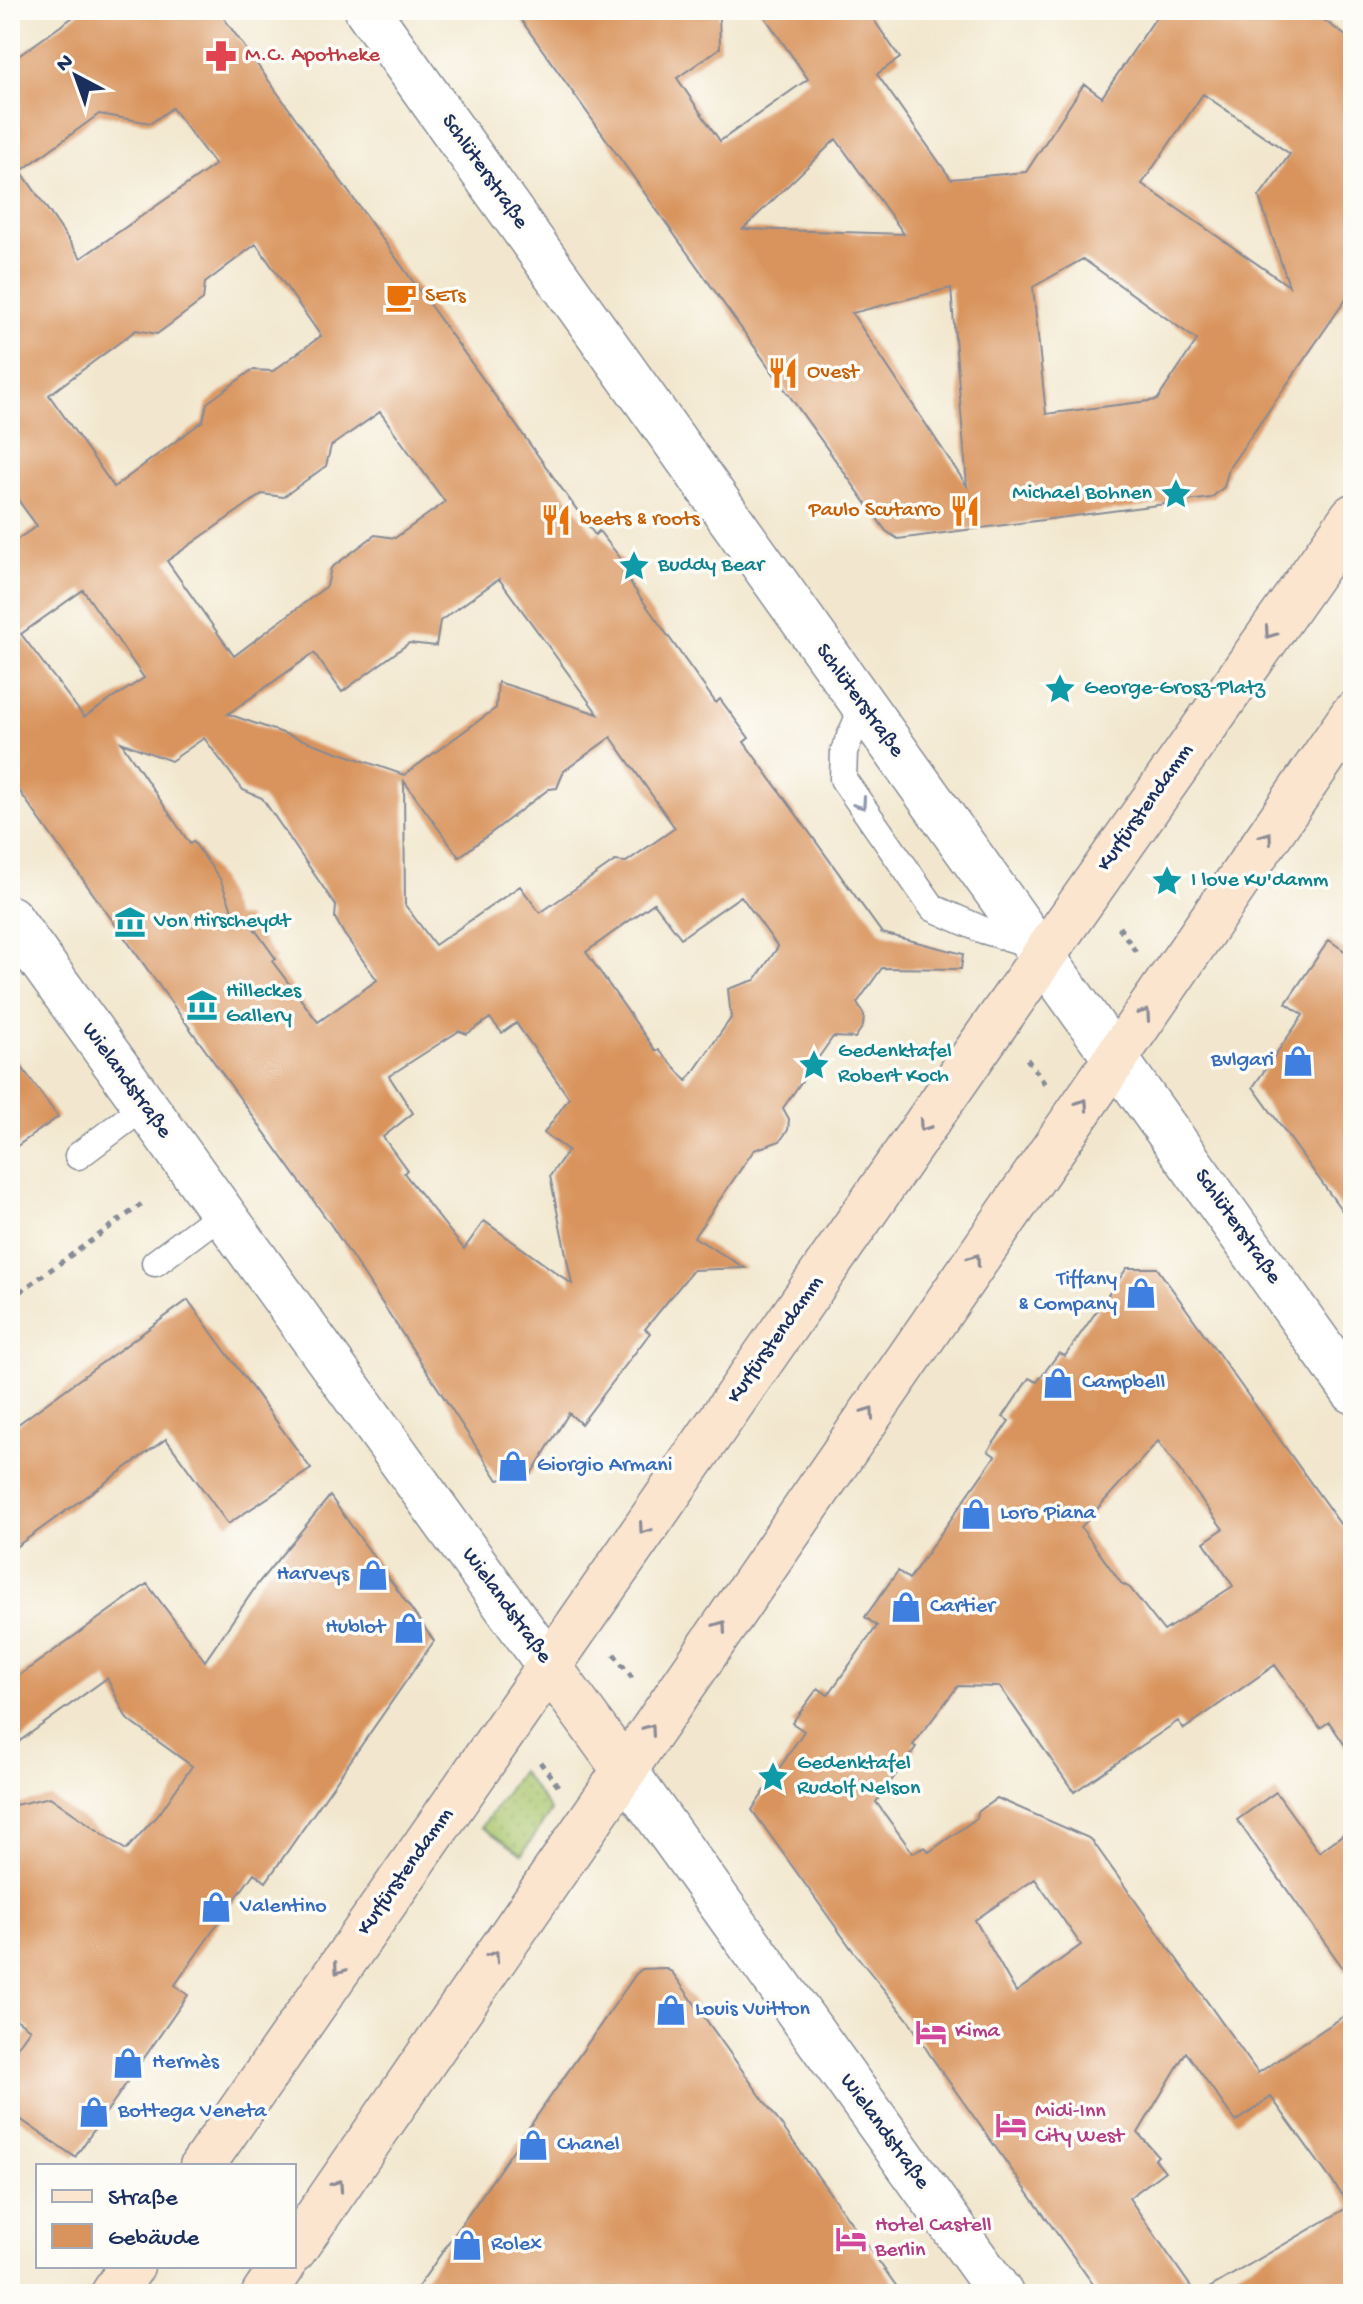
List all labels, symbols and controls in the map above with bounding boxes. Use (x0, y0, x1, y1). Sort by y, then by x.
north arrow (36, 36, 116, 116)
pharmacy icon: M.C. Apotheke (204, 39, 238, 73)
place label: M.C. Apotheke (245, 43, 380, 69)
text: N (52, 49, 79, 78)
street label: Schlüterstraße (435, 109, 534, 235)
cafe icon: SETs (384, 280, 418, 314)
place label: SETs (425, 284, 466, 310)
restaurant icon: Ovest (766, 356, 800, 390)
place label: Ovest (807, 360, 860, 386)
place icon: Michael Bohnen (1159, 477, 1193, 511)
place label: Michael Bohnen (1012, 481, 1153, 507)
restaurant icon: Paulo Scutarro (948, 494, 982, 528)
place label: Paulo Scutarro (808, 498, 941, 524)
restaurant icon: beets & roots (539, 503, 573, 537)
place label: beets & roots (580, 507, 701, 533)
place icon: Buddy Bear (617, 549, 651, 583)
place label: Buddy Bear (657, 553, 766, 579)
one-way arrow (1265, 624, 1280, 639)
street label: Schlüterstraße (809, 639, 909, 764)
place icon: George-Grosz-Platz (1043, 672, 1077, 706)
place label: George-Grosz-Platz (1084, 676, 1266, 702)
street label: Kurfürstendamm (1092, 739, 1200, 877)
one-way arrow (851, 795, 866, 809)
one-way arrow (1257, 832, 1272, 846)
place icon: I love Ku'damm (1150, 864, 1184, 898)
place label: I love Ku'damm (1191, 868, 1329, 894)
museum icon: Von Hirscheydt (113, 905, 147, 939)
place label: Von Hirscheydt (153, 909, 292, 935)
place label: Hilleckes Gallery (226, 979, 302, 1030)
museum icon: Hilleckes Gallery (185, 988, 219, 1022)
one-way arrow (1135, 1009, 1150, 1023)
street label: Wielandstraße (75, 1018, 177, 1145)
place label: Gedenktafel Robert Koch (838, 1039, 952, 1090)
shop icon: Bvlgari (1281, 1044, 1315, 1078)
place icon: Gedenktafel Robert Koch (797, 1048, 831, 1082)
place label: Bvlgari (1210, 1048, 1274, 1074)
one-way arrow (1073, 1098, 1088, 1112)
one-way arrow (919, 1118, 934, 1132)
street label: Schlüterstraße (1188, 1164, 1287, 1290)
one-way arrow (965, 1253, 980, 1267)
place label: Tiffany & Company (1018, 1267, 1117, 1318)
street label: Kurfürstendamm (722, 1271, 830, 1409)
shop icon: Tiffany & Company (1124, 1276, 1158, 1310)
shop icon: Campbell (1041, 1366, 1075, 1400)
place label: Campbell (1082, 1370, 1165, 1396)
one-way arrow (859, 1407, 874, 1421)
shop icon: Giorgio Armani (496, 1449, 530, 1483)
place label: Giorgio Armani (537, 1453, 673, 1479)
shop icon: Loro Piana (959, 1497, 993, 1531)
place label: Loro Piana (1000, 1501, 1096, 1527)
one-way arrow (639, 1520, 654, 1534)
street label: Wielandstraße (455, 1543, 557, 1670)
shop icon: Harveys (356, 1558, 390, 1592)
place label: Harveys (276, 1562, 350, 1588)
shop icon: Cartier (889, 1590, 923, 1624)
place label: Cartier (930, 1594, 997, 1620)
shop icon: Hublot (392, 1611, 426, 1645)
place label: Hublot (325, 1615, 387, 1641)
one-way arrow (711, 1621, 726, 1635)
one-way arrow (640, 1724, 655, 1738)
place label: Gedenktafel Rudolf Nelson (797, 1751, 921, 1802)
place icon: Gedenktafel Rudolf Nelson (756, 1760, 790, 1794)
street label: Kurfürstendamm (352, 1803, 460, 1941)
shop icon: Valentino (199, 1890, 233, 1924)
place label: Valentino (239, 1894, 327, 1920)
one-way arrow (485, 1951, 500, 1965)
one-way arrow (334, 1960, 349, 1974)
shop icon: Louis Vuitton (654, 1993, 688, 2027)
place label: Louis Vuitton (695, 1997, 811, 2023)
hotel icon: Kima (914, 2015, 948, 2049)
place label: Kima (955, 2019, 1001, 2045)
shop icon: Hermès (111, 2046, 145, 2080)
place label: Hermès (152, 2050, 220, 2076)
street label: Wielandstraße (833, 2069, 935, 2196)
shop icon: Bottega Veneta (77, 2095, 111, 2129)
place label: Bottega Veneta (117, 2099, 267, 2125)
place label: Midi-Inn City West (1035, 2099, 1126, 2150)
hotel icon: Midi-Inn City West (994, 2108, 1028, 2142)
shop icon: Chanel (516, 2128, 550, 2162)
place label: Chanel (557, 2132, 620, 2158)
legend (36, 2164, 296, 2268)
one-way arrow (328, 2180, 343, 2194)
text: Straße (108, 2185, 178, 2214)
place label: Hotel Castell Berlin (874, 2213, 992, 2264)
hotel icon: Hotel Castell Berlin (834, 2222, 868, 2256)
text: Gebäude (108, 2225, 200, 2254)
shop icon: Rolex (450, 2228, 484, 2262)
place label: Rolex (491, 2232, 542, 2258)

